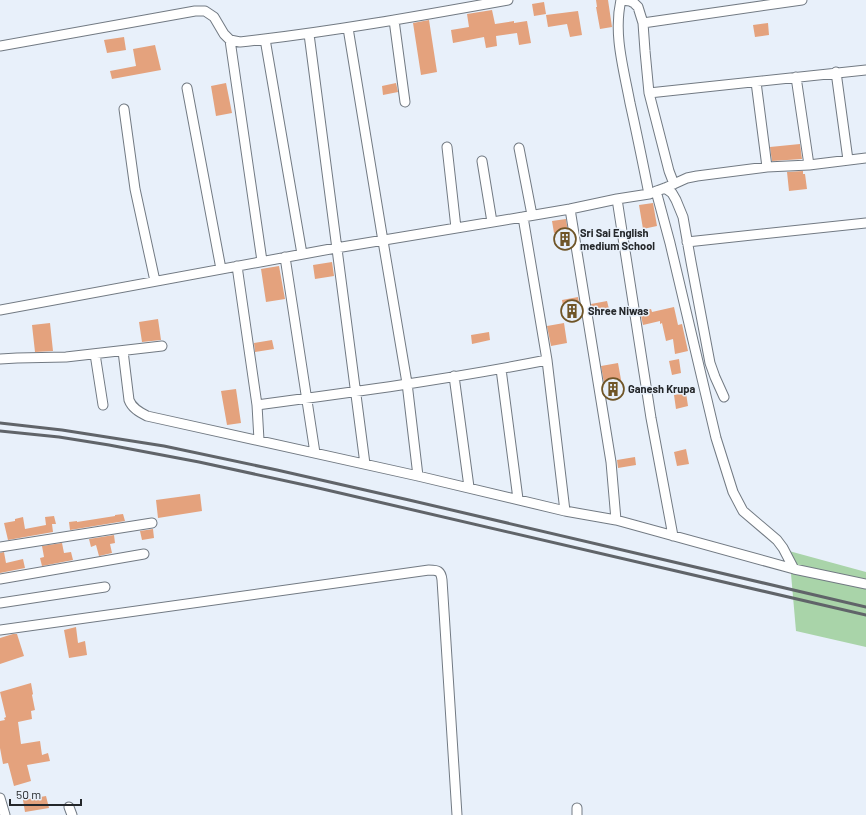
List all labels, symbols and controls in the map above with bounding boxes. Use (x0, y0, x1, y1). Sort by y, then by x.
building icon: Sri Sai English medium School (552, 226, 578, 252)
place label: Sri Sai English medium School (580, 226, 655, 252)
building icon: Shree Niwas (559, 298, 585, 324)
place label: Shree Niwas (588, 304, 649, 317)
building icon: Ganesh Krupa (600, 376, 626, 402)
place label: Ganesh Krupa (628, 382, 696, 395)
scale bar (10, 781, 81, 807)
text: 50 m (16, 787, 41, 801)

